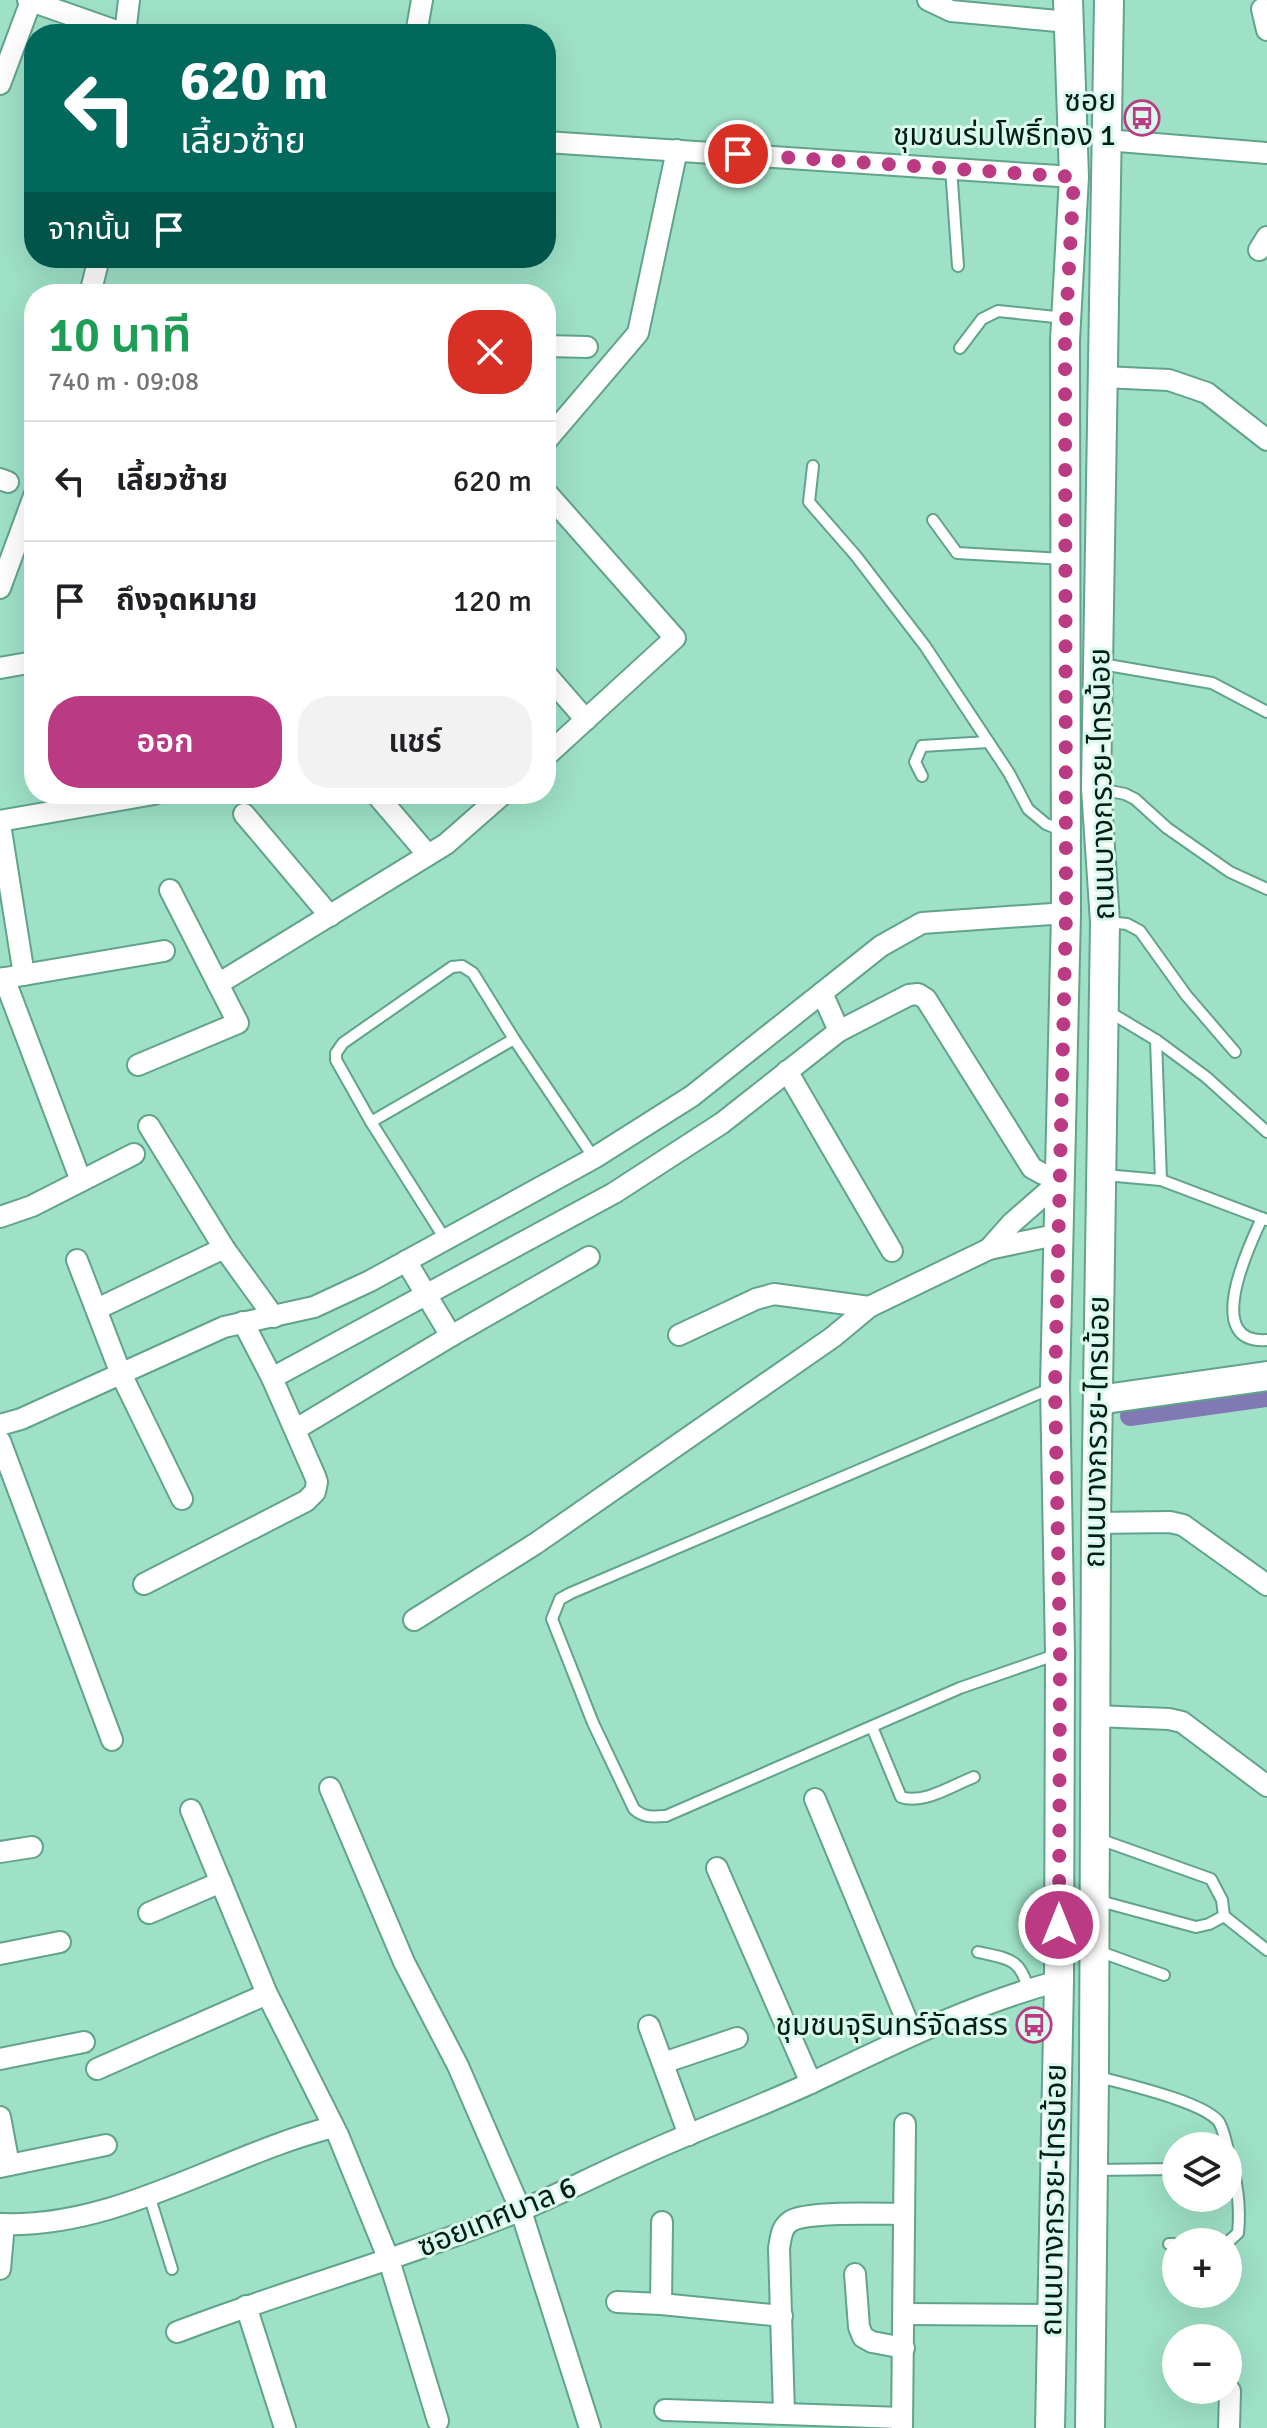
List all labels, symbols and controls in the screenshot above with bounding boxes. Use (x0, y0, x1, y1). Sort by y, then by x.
text: 620 m (180, 46, 328, 115)
icon: left (48, 56, 152, 160)
place label: ซอย ชุมชนร่มโพธิ์ทอง 1 (893, 83, 1116, 154)
bus stop icon: ซอย ชุมชนร่มโพธิ์ทอง 1 (1123, 99, 1161, 137)
text: เลี้ยวซ้าย (180, 119, 306, 164)
pin (704, 120, 772, 188)
icon: arrive (716, 132, 760, 176)
icon: arrive (147, 208, 191, 252)
text: จากนั้น (48, 211, 131, 248)
text: 10 นาที (48, 306, 191, 365)
button: close (448, 310, 532, 394)
text: 740 m · 09:08 (48, 366, 199, 398)
icon: left (48, 459, 92, 503)
text: เลี้ยวซ้าย (116, 462, 228, 499)
text: 620 m (453, 463, 532, 500)
icon: arrive (48, 579, 92, 623)
text: ถึงจุดหมาย (116, 582, 257, 619)
text: 120 m (453, 583, 532, 620)
street label: ถนนบางกรวย-ไทรน้อย (1081, 647, 1123, 921)
button: ออก (48, 696, 282, 788)
button: แชร์ (298, 696, 532, 788)
street label: ถนนบางกรวย-ไทรน้อย (1076, 1295, 1118, 1569)
position arrow (1017, 1883, 1101, 1967)
bus stop icon: ชุมชนจุรินทร์จัดสรร (1015, 2006, 1053, 2044)
place label: ชุมชนจุรินทร์จัดสรร (775, 2007, 1008, 2044)
street label: ถนนบางกรวย-ไทรน้อย (1033, 2063, 1075, 2337)
map controls (1162, 2132, 1242, 2404)
button: layers (1162, 2132, 1242, 2212)
street label: ซอยเทศบาล 6 (412, 2168, 582, 2266)
button: + (1162, 2228, 1242, 2308)
button: − (1162, 2324, 1242, 2404)

